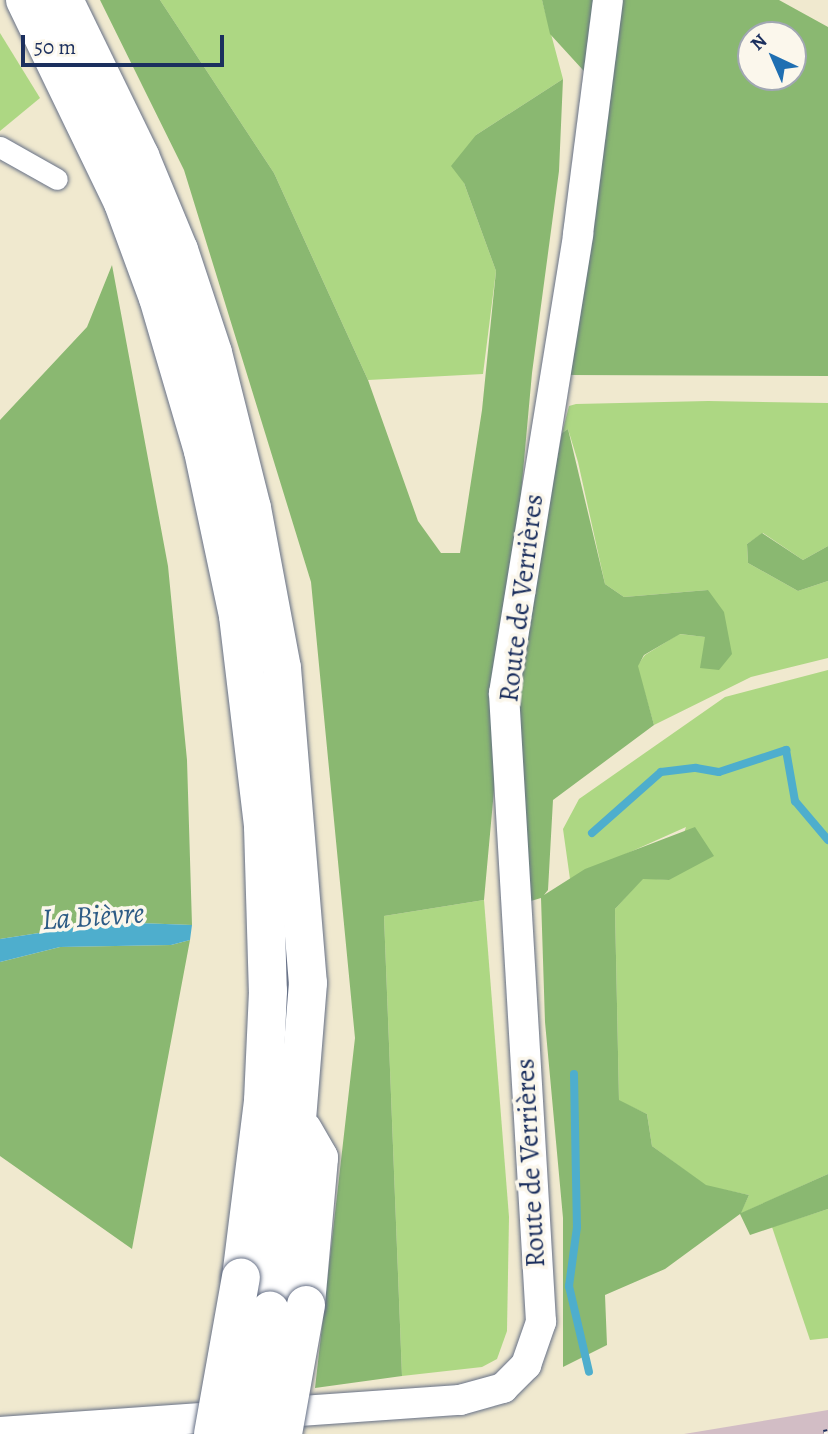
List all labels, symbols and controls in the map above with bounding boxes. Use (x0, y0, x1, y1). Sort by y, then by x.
scale bar (24, 21, 228, 65)
north arrow (737, 21, 807, 91)
text: N (745, 28, 773, 56)
text: 50 m (34, 33, 76, 61)
street label: Route de Verrières (492, 492, 550, 704)
water label: La Bièvre (41, 894, 145, 938)
street label: Route de Verrières (508, 1058, 552, 1268)

